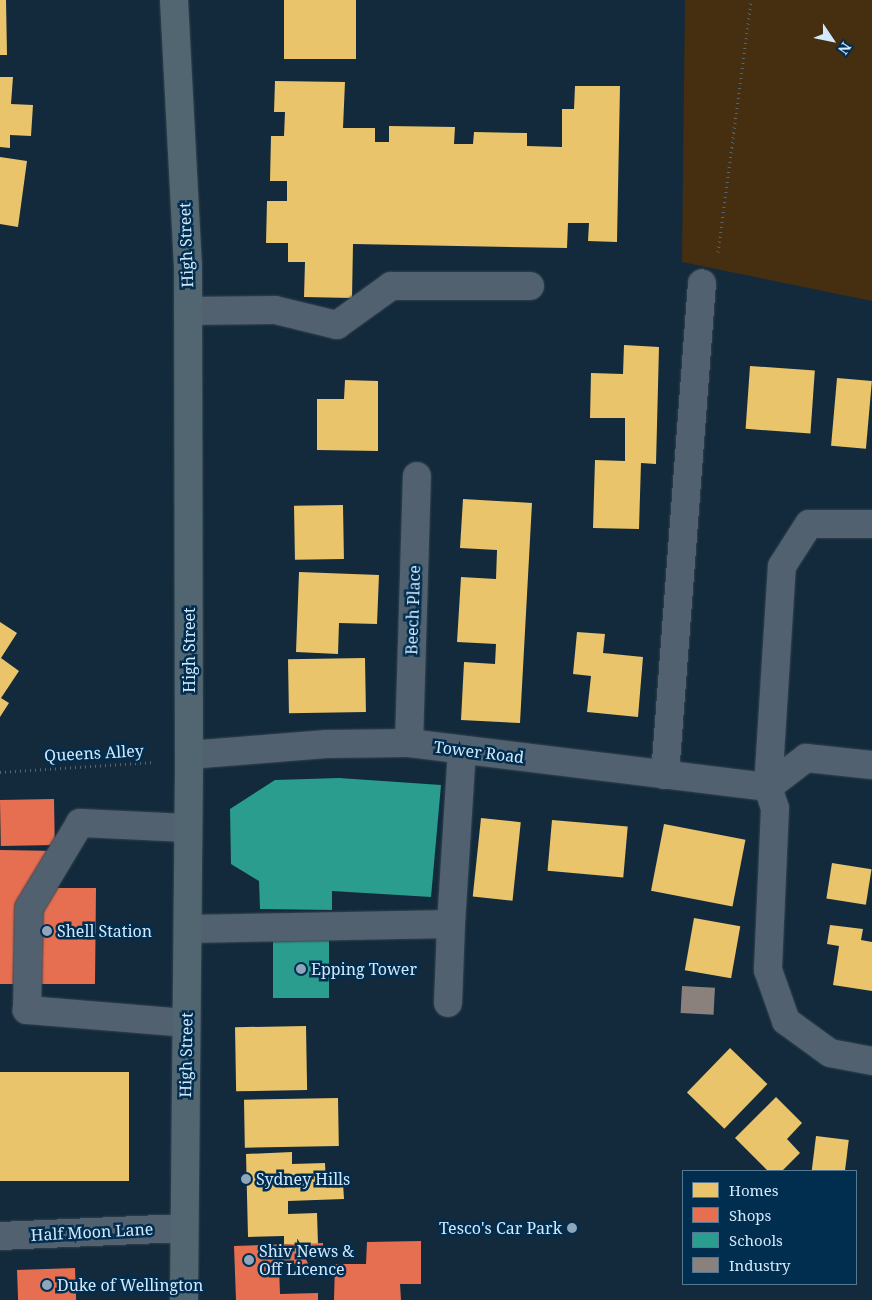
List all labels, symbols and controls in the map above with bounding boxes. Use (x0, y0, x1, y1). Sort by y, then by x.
north arrow (807, 15, 857, 65)
text: N (834, 39, 856, 59)
street label: High Street (175, 202, 197, 288)
street label: Beech Place (402, 565, 424, 655)
street label: High Street (179, 607, 199, 693)
street label: Tower Road (433, 737, 525, 767)
street label: Queens Alley (44, 741, 144, 765)
place label: Shell Station (57, 921, 152, 941)
marker: Shell Station (41, 925, 53, 937)
place label: Epping Tower (311, 959, 417, 979)
marker: Epping Tower (295, 963, 307, 975)
street label: High Street (176, 1012, 196, 1098)
place label: Sydney Hills (256, 1169, 350, 1189)
legend (682, 1170, 857, 1285)
marker: Sydney Hills (240, 1173, 252, 1185)
text: Homes (729, 1180, 779, 1200)
text: Shops (729, 1205, 771, 1225)
place label: Tesco's Car Park (439, 1218, 562, 1238)
street label: Half Moon Lane (30, 1219, 154, 1245)
marker: Tesco's Car Park (566, 1222, 578, 1234)
text: Schools (729, 1230, 783, 1250)
place label: Shiv News & Off Licence (259, 1241, 354, 1279)
marker: Shiv News & Off Licence (243, 1254, 255, 1266)
text: Industry (729, 1255, 791, 1275)
place label: Duke of Wellington (57, 1275, 203, 1295)
marker: Duke of Wellington (41, 1279, 53, 1291)

